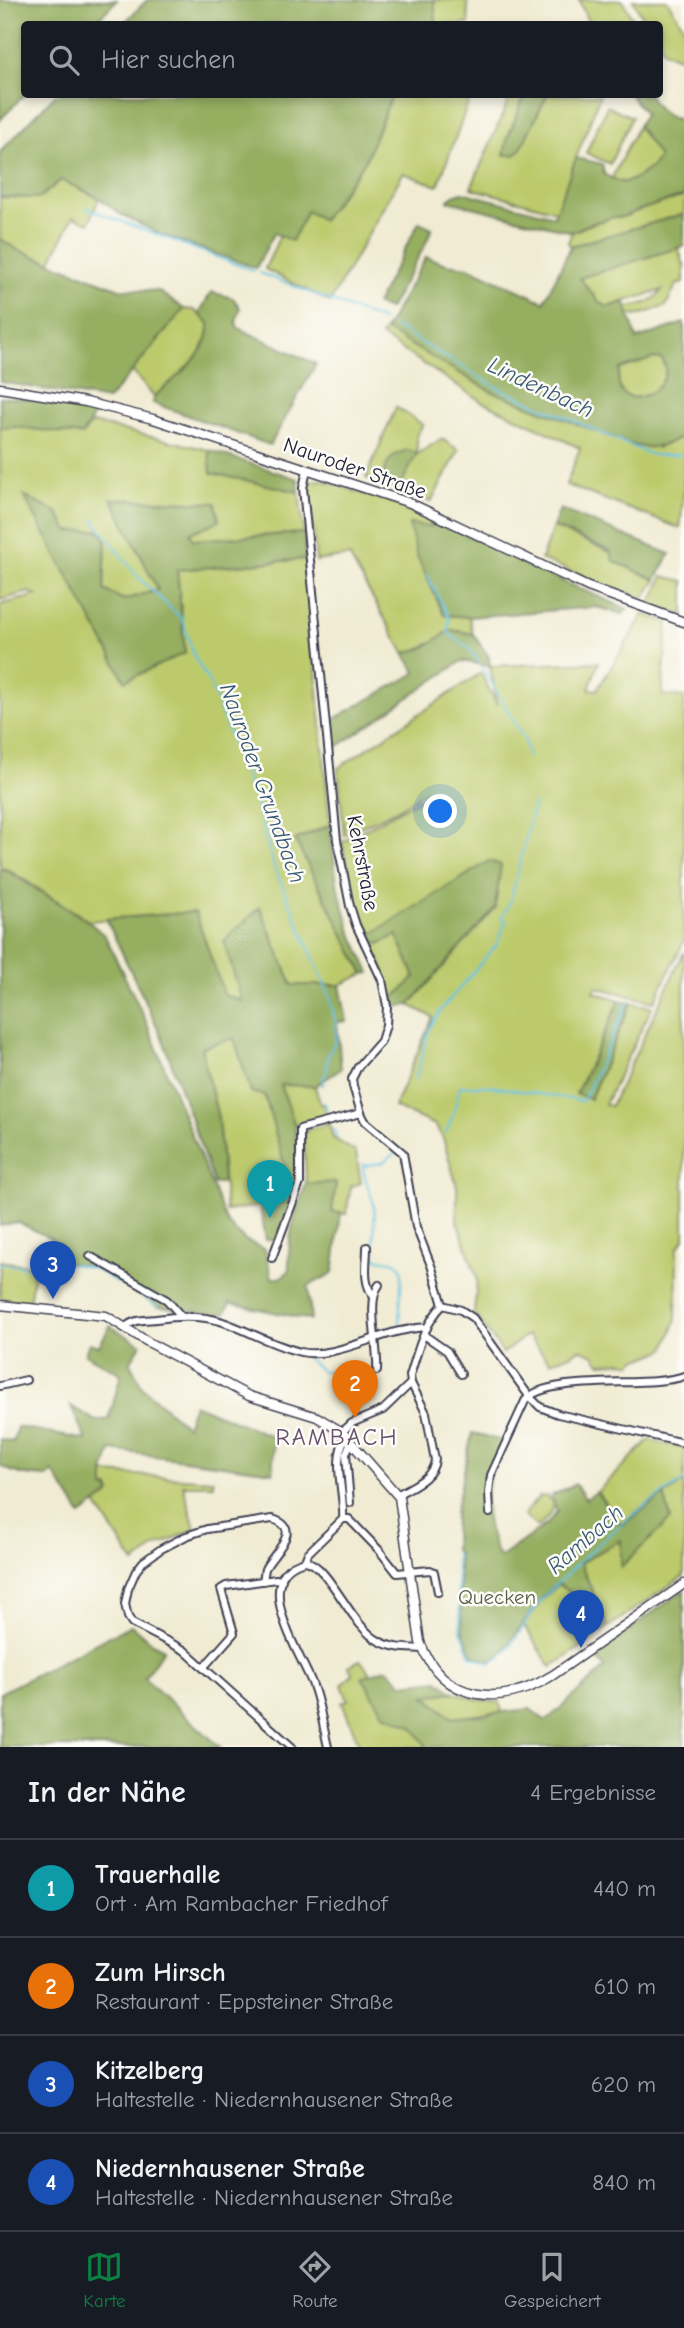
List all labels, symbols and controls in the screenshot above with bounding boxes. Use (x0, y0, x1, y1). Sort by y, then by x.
search box (21, 21, 663, 98)
icon: search (45, 41, 83, 79)
text: Hier suchen (101, 45, 236, 75)
water label: Lindenbach (484, 351, 598, 424)
street label: Nauroder Straße (280, 432, 430, 504)
water label: Nauroder Grundbach (214, 680, 311, 887)
your location (423, 794, 457, 828)
street label: Kehrstraße (342, 813, 384, 913)
pin: 1 (247, 1160, 293, 1218)
pin: 3 (30, 1241, 76, 1299)
pin: 2 (332, 1360, 378, 1418)
district label: RAMBACH (275, 1423, 399, 1451)
water label: Rambach (542, 1499, 629, 1580)
park label: Quecken (458, 1585, 536, 1609)
pin: 4 (558, 1590, 604, 1648)
text: In der Nähe (28, 1775, 186, 1810)
text: 4 Ergebnisse (530, 1779, 656, 1806)
text: Trauerhalle (95, 1860, 220, 1890)
text: 1 (46, 1875, 56, 1902)
text: 440 m (593, 1875, 656, 1902)
text: Ort · Am Rambacher Friedhof (95, 1890, 387, 1917)
text: Zum Hirsch (95, 1958, 226, 1988)
text: 2 (45, 1973, 57, 2000)
text: 610 m (594, 1973, 656, 2000)
text: Restaurant · Eppsteiner Straße (95, 1988, 393, 2015)
text: Kitzelberg (95, 2056, 204, 2086)
text: 3 (45, 2071, 57, 2098)
text: 620 m (591, 2071, 656, 2098)
text: Haltestelle · Niedernhausener Straße (95, 2086, 453, 2113)
text: Niedernhausener Straße (95, 2154, 365, 2184)
text: 4 (46, 2169, 56, 2196)
text: 840 m (592, 2169, 656, 2196)
text: Haltestelle · Niedernhausener Straße (95, 2184, 453, 2211)
tab: Karte (83, 2248, 126, 2312)
tab: Route (292, 2248, 337, 2312)
tab: Gespeichert (504, 2248, 601, 2312)

